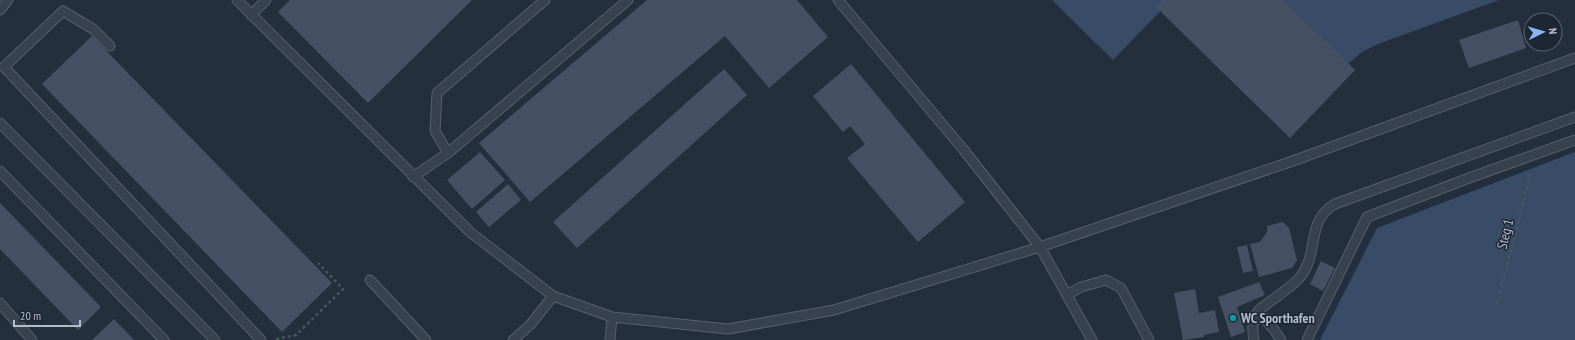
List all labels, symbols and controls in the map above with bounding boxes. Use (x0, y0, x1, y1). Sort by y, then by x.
north arrow (1523, 12, 1563, 52)
text: N (1546, 28, 1560, 35)
street label: Steg 1 (1493, 217, 1517, 251)
scale bar (14, 302, 80, 328)
text: 20 m (20, 308, 41, 323)
place label: WC Sporthafen (1240, 309, 1315, 327)
marker: WC Sporthafen (1228, 313, 1238, 323)

